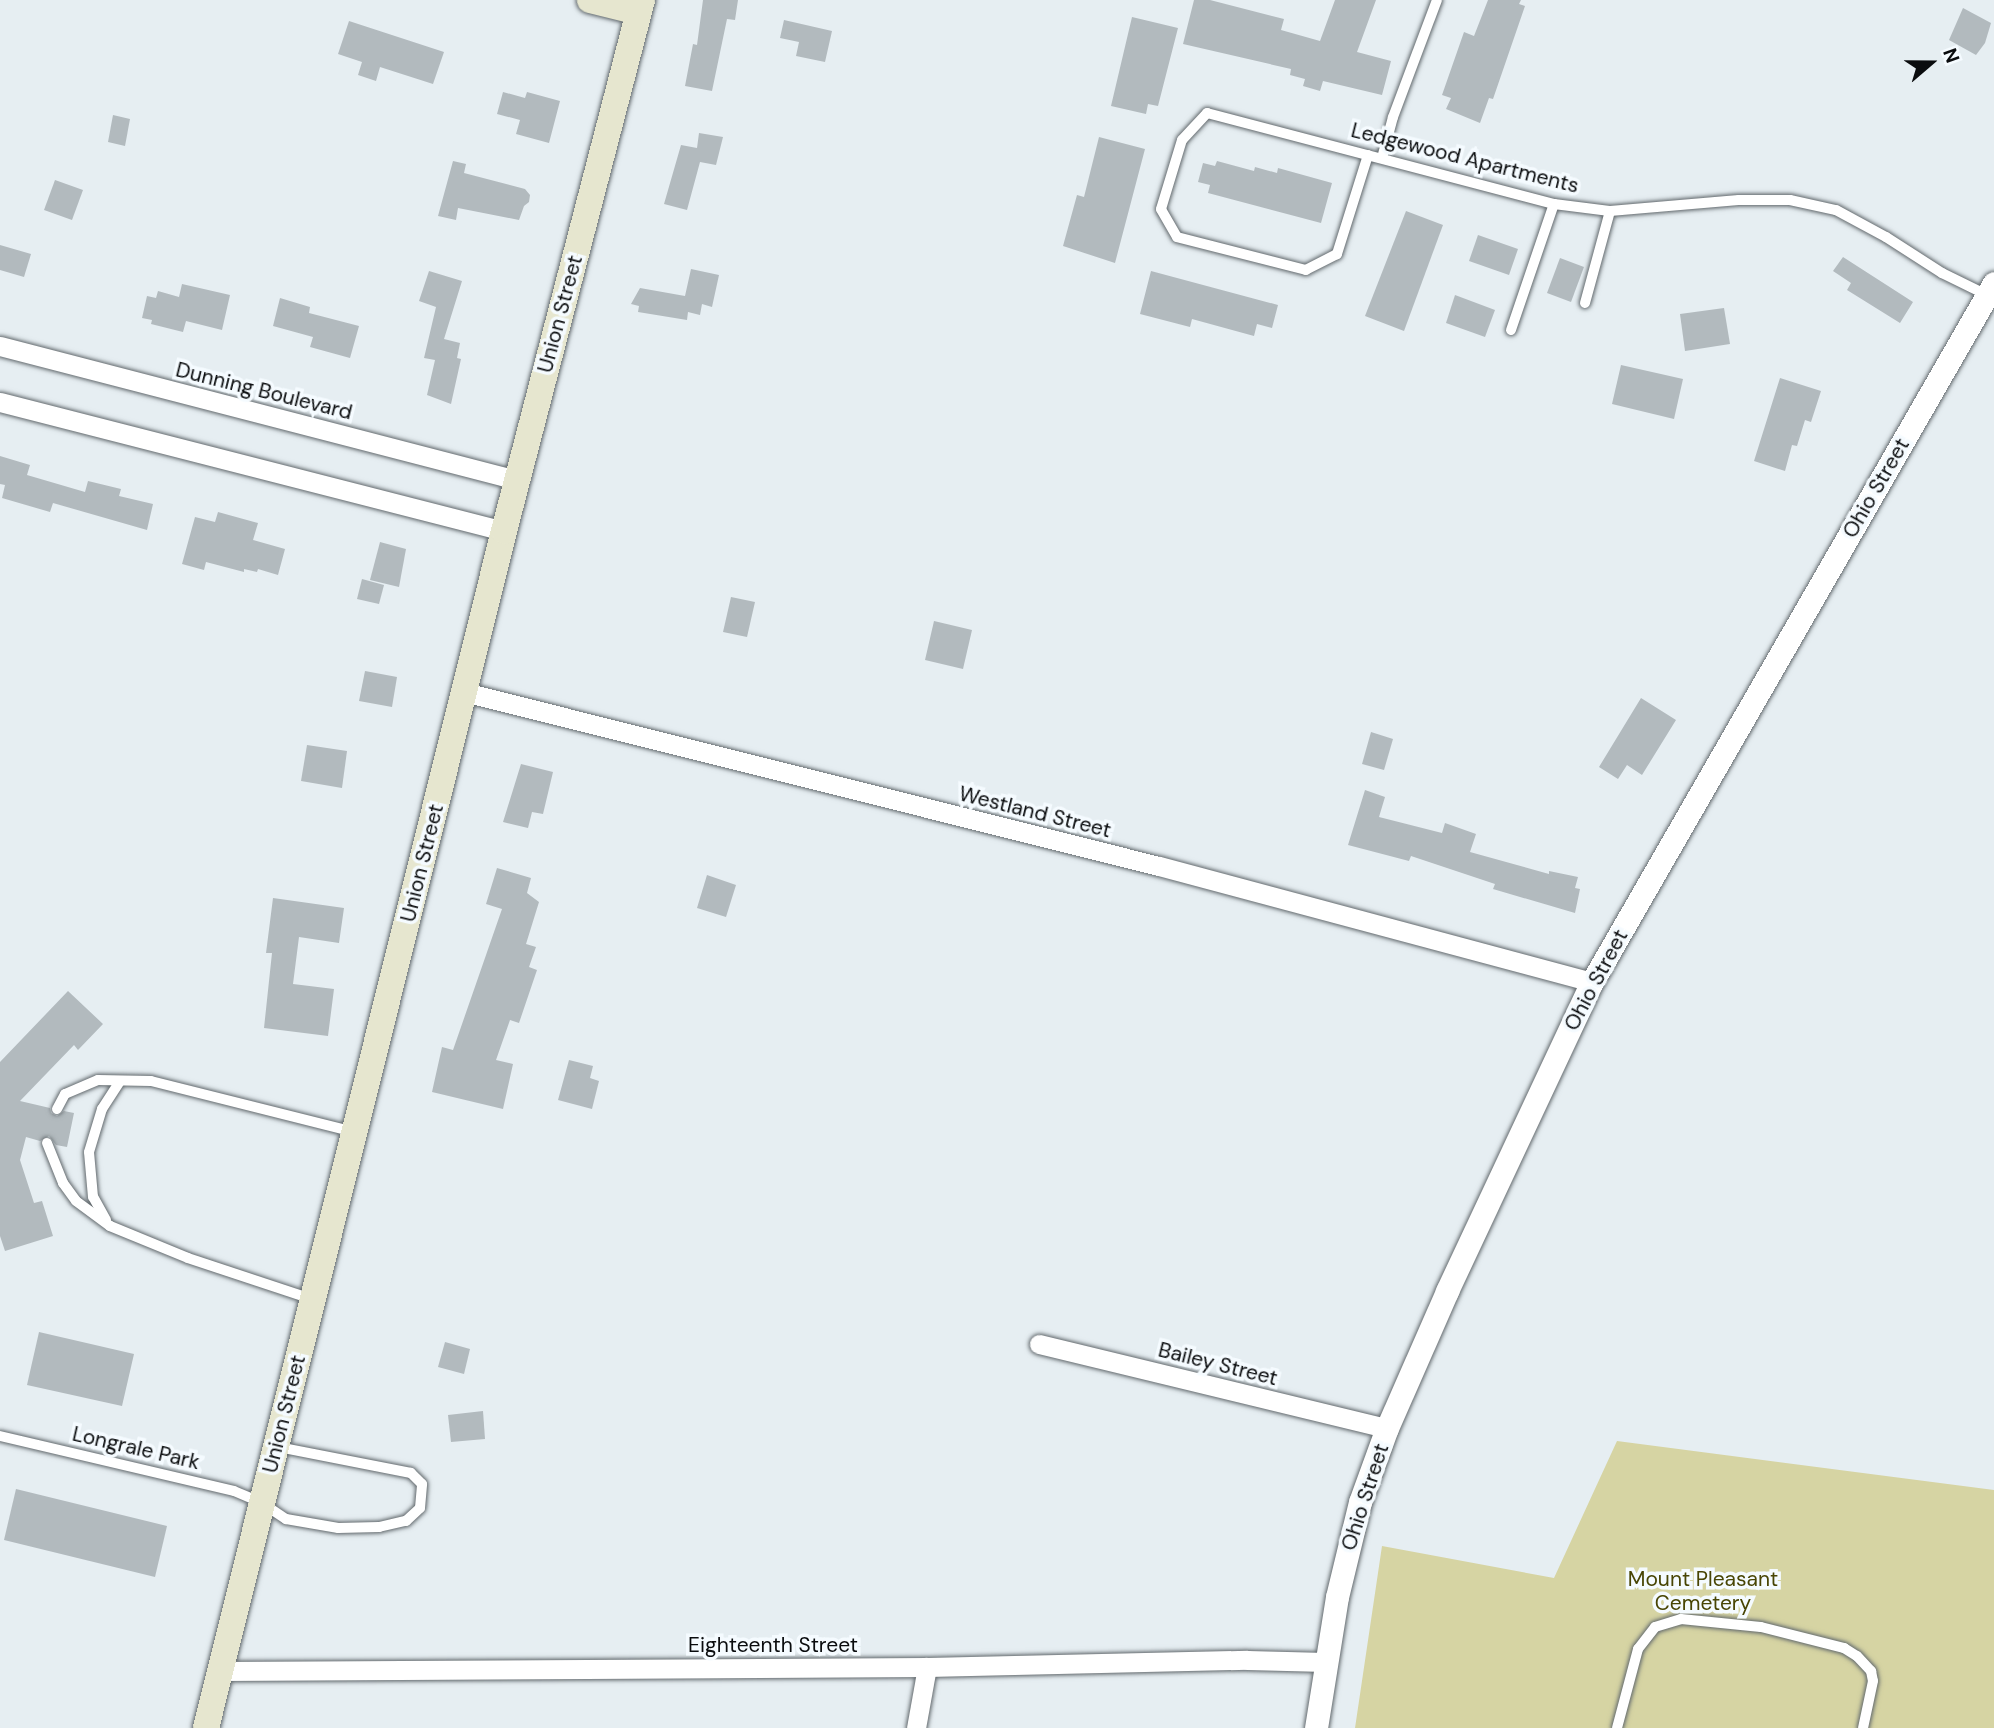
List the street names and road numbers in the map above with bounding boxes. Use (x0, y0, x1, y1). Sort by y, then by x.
street label: Ledgewood Apartments (1349, 117, 1581, 199)
street label: Union Street (532, 253, 588, 375)
street label: Dunning Boulevard (173, 357, 355, 425)
street label: Ohio Street (1837, 434, 1915, 542)
street label: Westland Street (956, 781, 1114, 843)
street label: Union Street (395, 802, 449, 924)
street label: Ohio Street (1559, 925, 1633, 1035)
street label: Bailey Street (1156, 1337, 1280, 1391)
street label: Union Street (257, 1353, 311, 1475)
street label: Longrale Park (70, 1421, 202, 1475)
street label: Ohio Street (1336, 1440, 1394, 1554)
street label: Eighteenth Street (688, 1632, 858, 1658)

